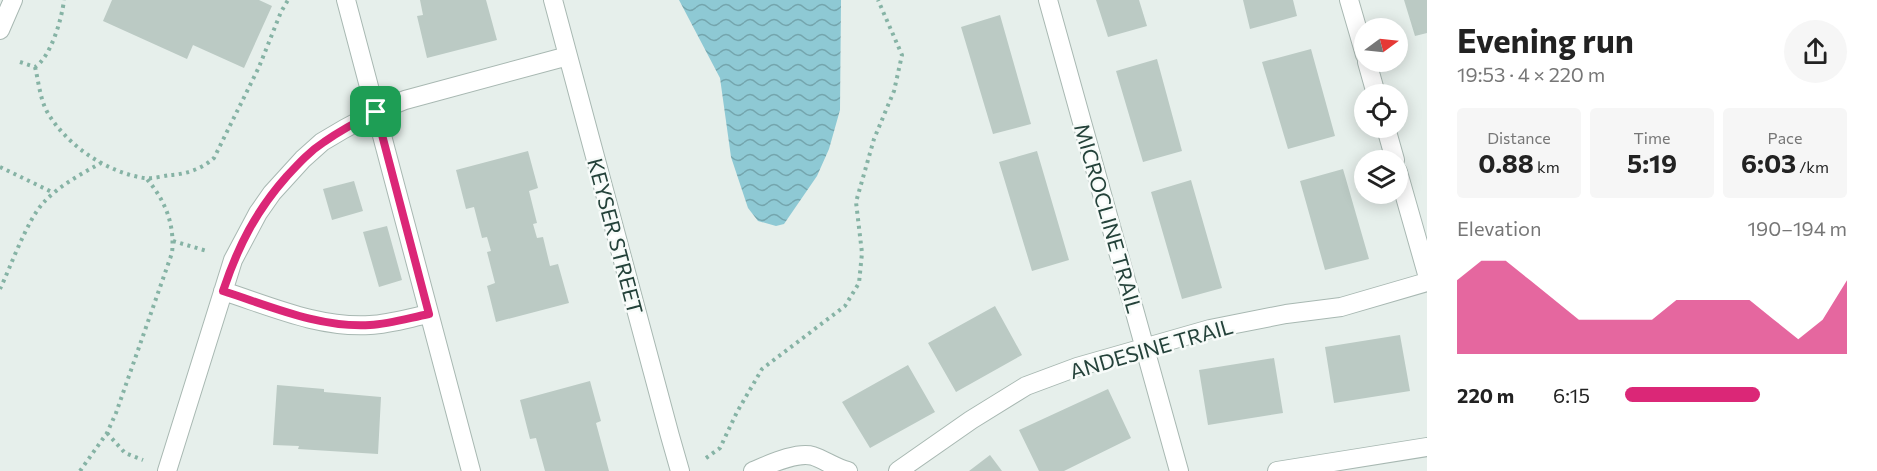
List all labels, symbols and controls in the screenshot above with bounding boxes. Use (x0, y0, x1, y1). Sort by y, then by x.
north arrow (1354, 18, 1408, 72)
map controls (1354, 18, 1408, 204)
text: Evening run (1457, 19, 1634, 60)
button: share (1784, 20, 1847, 83)
text: 19:53 · 4 × 220 m (1457, 62, 1605, 86)
button: locate (1354, 84, 1408, 138)
pin (350, 86, 401, 137)
icon: arrive (359, 95, 392, 128)
street label: MICROCLINE TRAIL (1070, 120, 1148, 316)
text: Distance (1487, 128, 1551, 147)
text: Time (1634, 128, 1670, 147)
text: Pace (1768, 128, 1802, 147)
text: 0.88 (1478, 147, 1534, 178)
text: 5:19 (1627, 147, 1677, 178)
text: 6:03 (1741, 147, 1796, 178)
button: layers (1354, 150, 1408, 204)
street label: KEYSER STREET (583, 155, 649, 317)
text: km (1534, 157, 1560, 176)
text: /km (1796, 157, 1829, 176)
text: Elevation (1457, 216, 1542, 240)
text: 190–194 m (1748, 216, 1847, 240)
street label: ANDESINE TRAIL (1066, 313, 1236, 383)
text: 220 m (1457, 383, 1514, 407)
text: 6:15 (1553, 383, 1590, 407)

